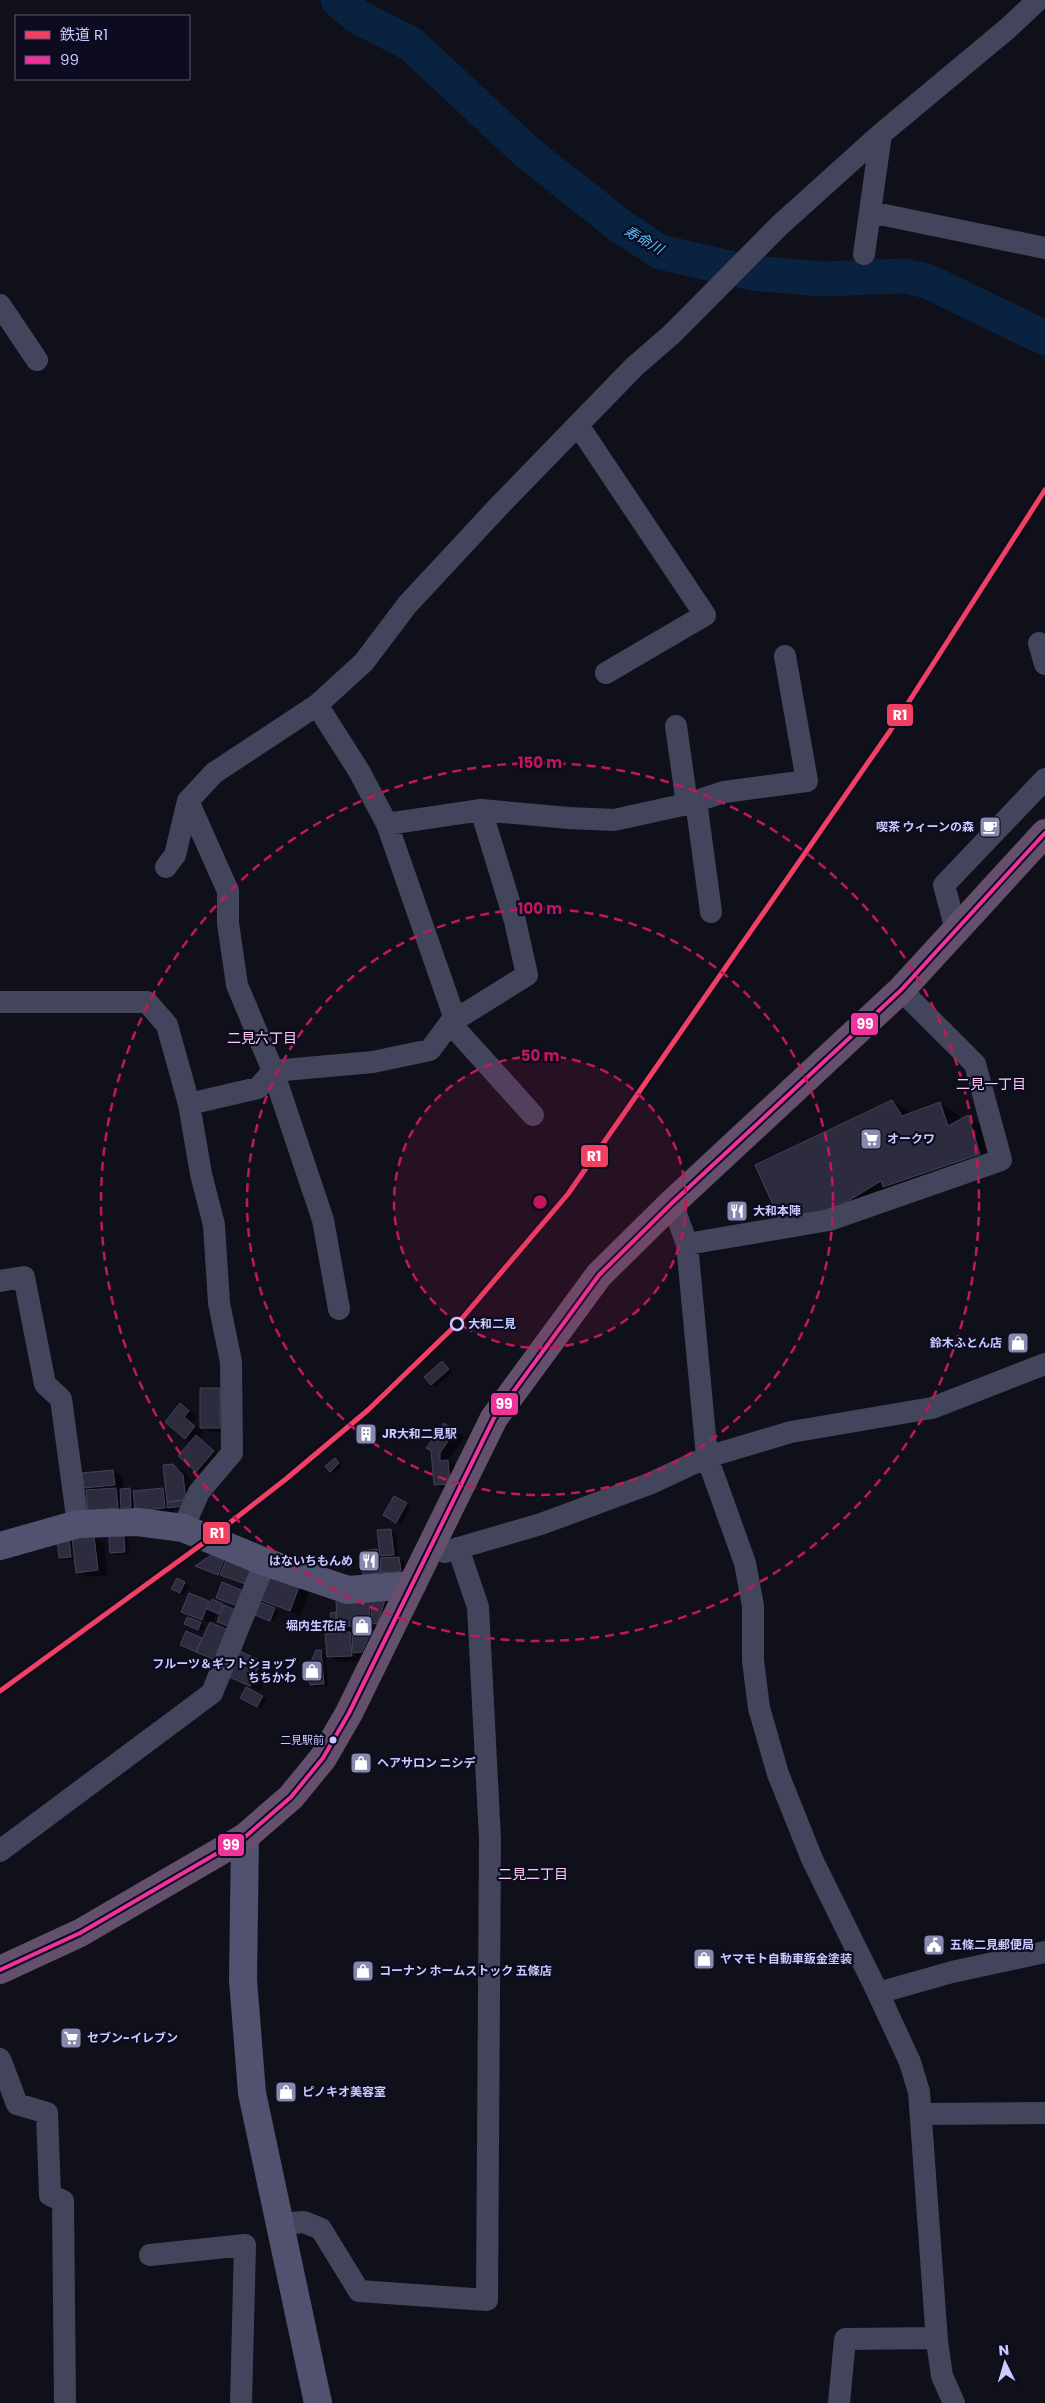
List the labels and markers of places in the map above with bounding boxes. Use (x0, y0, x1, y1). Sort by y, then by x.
cafe icon: 喫茶 ウィーンの森 (978, 815, 1002, 839)
place label: 喫茶 ウィーンの森 (876, 818, 974, 835)
supermarket icon: オークワ (859, 1127, 883, 1151)
place label: オークワ (887, 1130, 935, 1147)
centre of rings (531, 1193, 549, 1211)
restaurant icon: 大和本陣 (725, 1199, 749, 1223)
place label: 大和本陣 (753, 1202, 801, 1219)
place label: 大和二見 (468, 1315, 516, 1332)
marker: 大和二見 (450, 1317, 464, 1331)
shop icon: 鈴木ふとん店 (1006, 1331, 1030, 1355)
place label: 鈴木ふとん店 (929, 1334, 1002, 1351)
building icon: JR大和二見駅 (354, 1422, 378, 1446)
place label: JR大和二見駅 (382, 1425, 457, 1442)
restaurant icon: はないちもんめ (357, 1549, 381, 1573)
place label: はないちもんめ (269, 1552, 353, 1569)
shop icon: 堀内生花店 (350, 1614, 374, 1638)
place label: 堀内生花店 (286, 1617, 346, 1634)
place label: フルーツ＆ギフトショップ ちちかわ (152, 1655, 296, 1686)
shop icon: フルーツ＆ギフトショップ ちちかわ (300, 1659, 324, 1683)
place label: 二見駅前 (280, 1732, 324, 1748)
marker: 二見駅前 (328, 1735, 338, 1745)
shop icon: ヘアサロン ニシデ (349, 1751, 373, 1775)
place label: ヘアサロン ニシデ (377, 1754, 477, 1771)
public building icon: 五條二見郵便局 (922, 1933, 946, 1957)
place label: 五條二見郵便局 (950, 1936, 1034, 1953)
shop icon: ヤマモト自動車鈑金塗装 (692, 1947, 716, 1971)
place label: ヤマモト自動車鈑金塗装 (720, 1950, 852, 1967)
shop icon: コーナン ホームストック 五條店 (351, 1959, 375, 1983)
place label: コーナン ホームストック 五條店 (379, 1962, 552, 1979)
supermarket icon: セブン-イレブン (59, 2026, 83, 2050)
place label: セブン-イレブン (87, 2029, 178, 2046)
shop icon: ピノキオ美容室 (274, 2080, 298, 2104)
place label: ピノキオ美容室 (302, 2083, 386, 2100)

